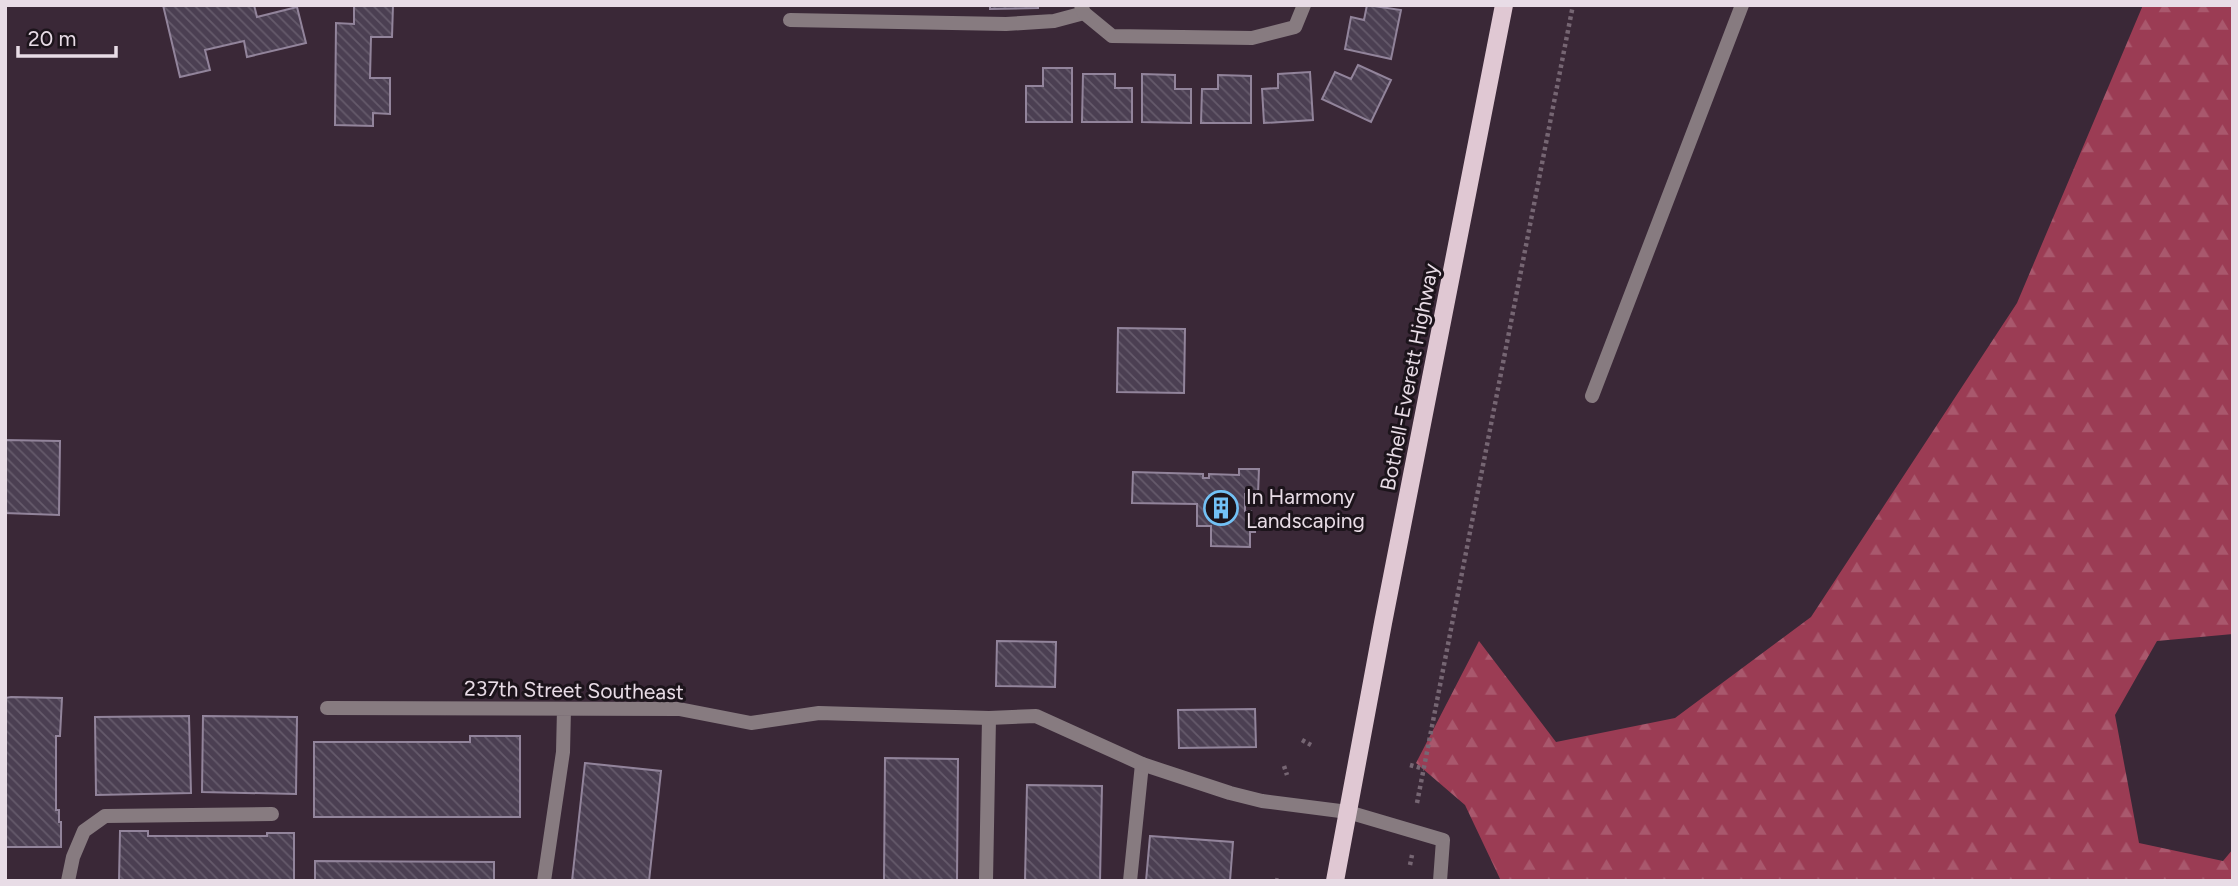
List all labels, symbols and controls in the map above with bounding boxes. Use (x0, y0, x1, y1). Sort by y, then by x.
scale bar (18, 14, 116, 58)
text: 20 m (28, 26, 76, 51)
street label: Bothell-Everett Highway (1375, 261, 1443, 493)
place label: In Harmony Landscaping (1246, 484, 1365, 533)
building icon: In Harmony Landscaping (1202, 489, 1240, 527)
street label: 237th Street Southeast (464, 676, 684, 704)

